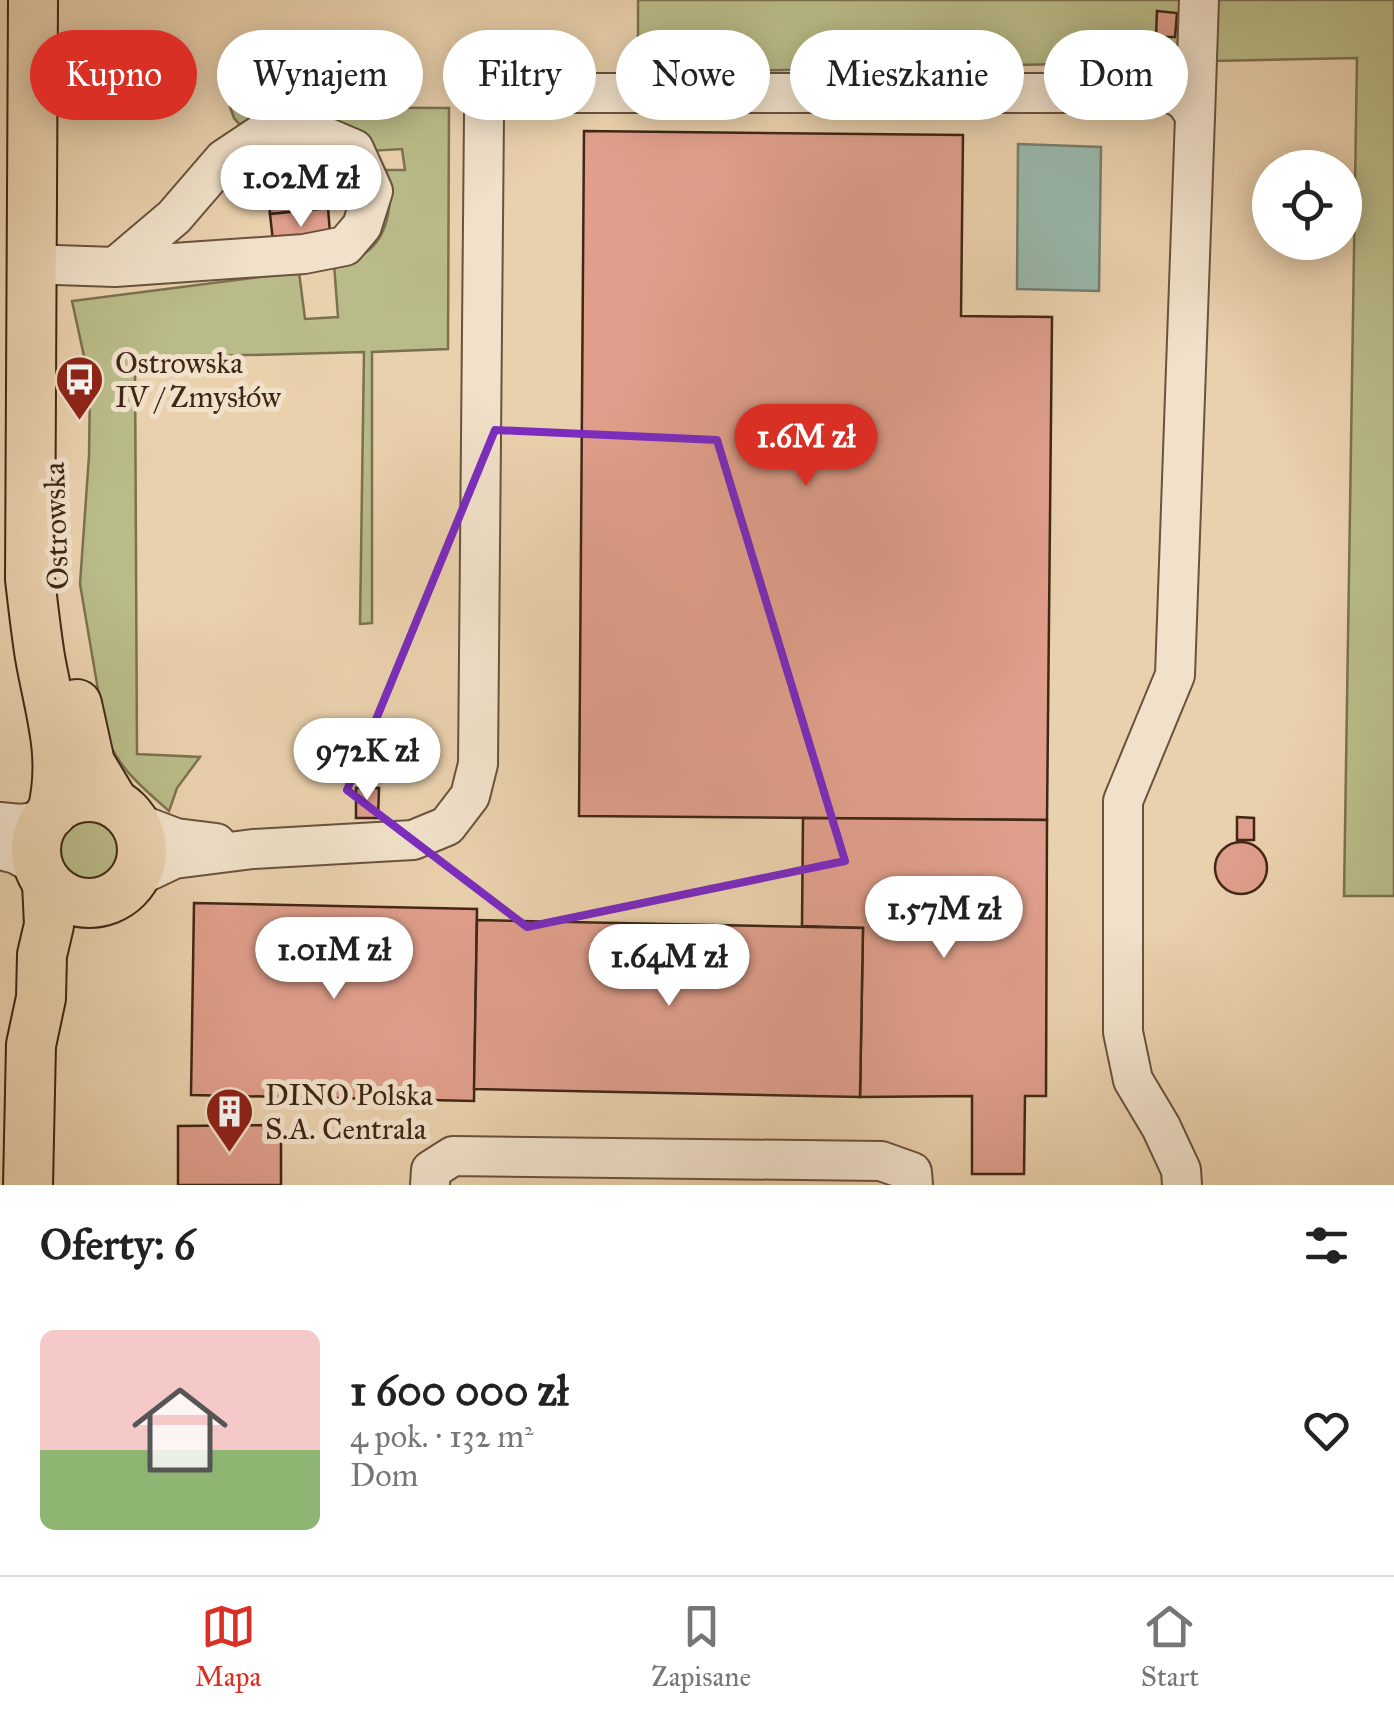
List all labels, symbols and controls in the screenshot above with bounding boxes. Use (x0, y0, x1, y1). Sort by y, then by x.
chip: Kupno (30, 30, 197, 120)
chip: Wynajem (217, 30, 423, 120)
chip: Filtry (443, 30, 596, 120)
chip: Nowe (616, 30, 770, 120)
chip: Mieszkanie (790, 30, 1024, 120)
chip: Dom (1044, 30, 1188, 120)
pin: 1.02M zł (198, 145, 404, 230)
map controls (1252, 150, 1362, 260)
button: locate (1252, 150, 1362, 260)
text: 1.02M zł (242, 158, 360, 197)
place label: Ostrowska IV / Zmysłów (115, 345, 282, 415)
bus stop icon: Ostrowska IV / Zmysłów (54, 354, 106, 422)
pin: 1.6M zł (714, 404, 898, 489)
text: 1.6M zł (756, 417, 856, 456)
street label: Ostrowska (36, 461, 76, 591)
pin: 972K zł (275, 718, 459, 803)
text: 972K zł (315, 731, 419, 770)
pin: 1.57M zł (841, 876, 1047, 961)
text: 1.57M zł (887, 889, 1001, 928)
pin: 1.01M zł (231, 917, 437, 1002)
pin: 1.64M zł (566, 924, 772, 1009)
text: 1.01M zł (277, 930, 391, 969)
text: 1.64M zł (611, 937, 727, 976)
place label: DINO Polska S.A. Centrala (265, 1077, 433, 1147)
building icon: DINO Polska S.A. Centrala (204, 1086, 256, 1154)
icon: filters (1299, 1218, 1354, 1273)
text: Oferty: 6 (40, 1219, 195, 1271)
text: 1 600 000 zł (350, 1365, 568, 1417)
icon: home (120, 1370, 240, 1490)
icon: heart (1299, 1403, 1354, 1458)
text: 4 pok. · 132 m² (350, 1417, 534, 1456)
text: Dom (350, 1456, 418, 1495)
tab: Mapa (195, 1599, 261, 1694)
tab: Zapisane (651, 1599, 751, 1694)
tab: Start (1141, 1599, 1199, 1694)

